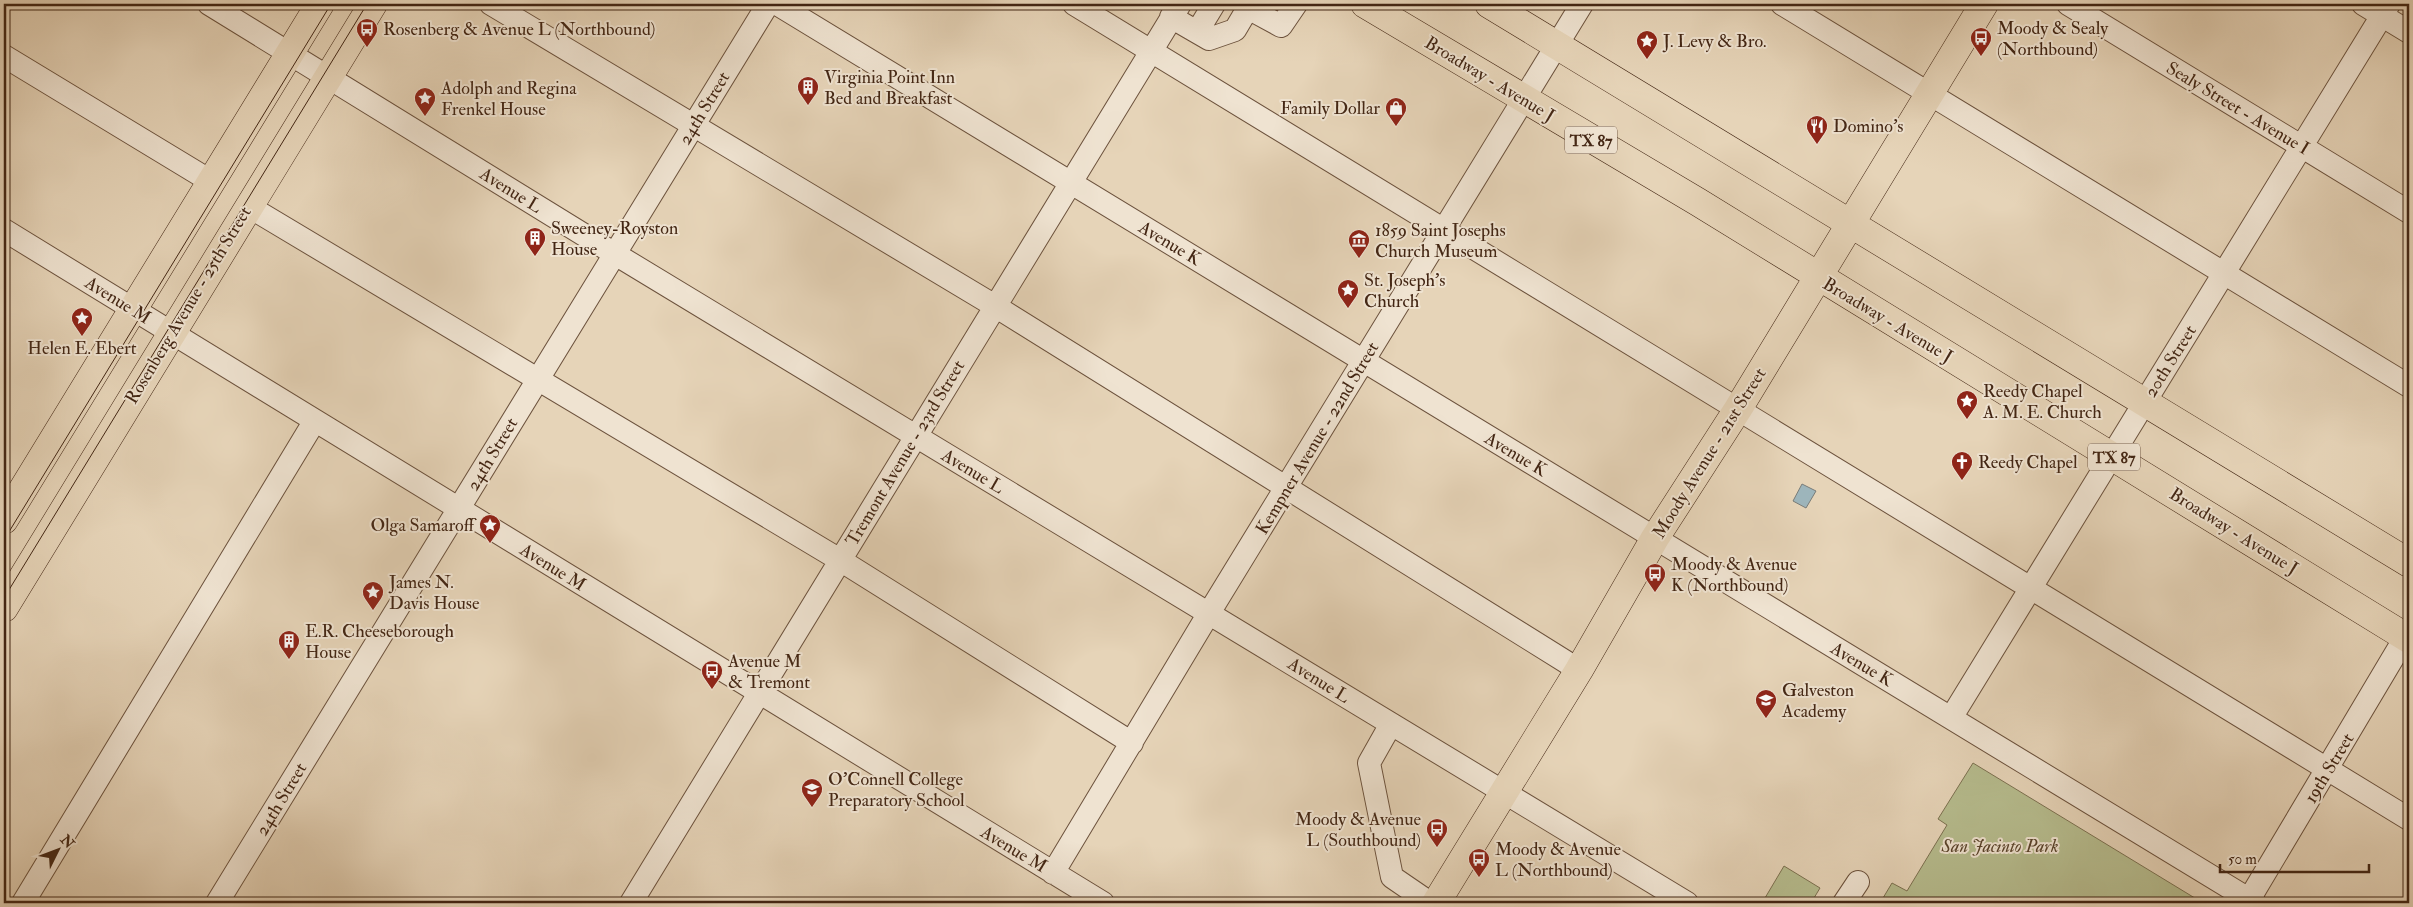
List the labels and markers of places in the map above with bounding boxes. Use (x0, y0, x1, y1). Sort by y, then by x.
bus stop icon: Rosenberg & Avenue L (Northbound) (355, 17, 379, 48)
place label: Moody & Sealy (Northbound) (1997, 17, 2109, 61)
place label: Rosenberg & Avenue L (Northbound) (383, 18, 655, 41)
bus stop icon: Moody & Sealy (Northbound) (1969, 26, 1993, 57)
place icon: J. Levy & Bro. (1635, 29, 1659, 60)
place label: J. Levy & Bro. (1662, 30, 1767, 53)
place label: Virginia Point Inn Bed and Breakfast (824, 66, 955, 110)
building icon: Virginia Point Inn Bed and Breakfast (796, 75, 820, 106)
place label: Adolph and Regina Frenkel House (440, 77, 577, 121)
place icon: Adolph and Regina Frenkel House (413, 86, 437, 117)
shop icon: Family Dollar (1384, 96, 1408, 127)
place label: Family Dollar (1280, 97, 1380, 120)
restaurant icon: Domino's (1805, 114, 1829, 145)
place label: Domino's (1833, 115, 1903, 138)
place label: Sweeney-Royston House (551, 217, 678, 261)
place label: 1859 Saint Josephs Church Museum (1375, 219, 1506, 263)
building icon: Sweeney-Royston House (523, 226, 547, 257)
museum icon: 1859 Saint Josephs Church Museum (1347, 228, 1371, 259)
place label: St. Joseph's Church (1364, 269, 1445, 313)
place icon: St. Joseph's Church (1336, 278, 1360, 309)
place icon: Helen E. Ebert (70, 306, 94, 337)
place label: Helen E. Ebert (27, 337, 137, 360)
place label: Reedy Chapel A. M. E. Church (1982, 380, 2102, 424)
place icon: Reedy Chapel A. M. E. Church (1955, 389, 1979, 420)
church icon: Reedy Chapel (1950, 450, 1974, 481)
place label: Reedy Chapel (1978, 451, 2078, 474)
place icon: Olga Samaroff (478, 513, 502, 544)
place label: Olga Samaroff (370, 514, 477, 537)
place label: Moody & Avenue K (Northbound) (1671, 553, 1797, 597)
bus stop icon: Moody & Avenue K (Northbound) (1643, 562, 1667, 593)
place label: James N. Davis House (388, 571, 480, 615)
place icon: James N. Davis House (361, 580, 385, 611)
place label: E.R. Cheeseborough House (305, 620, 454, 664)
building icon: E.R. Cheeseborough House (277, 629, 301, 660)
place label: Avenue M & Tremont (727, 650, 810, 694)
bus stop icon: Avenue M & Tremont (700, 659, 724, 690)
place label: Galveston Academy (1781, 679, 1854, 723)
school or university icon: Galveston Academy (1754, 688, 1778, 719)
place label: O'Connell College Preparatory School (828, 768, 965, 812)
school or university icon: O'Connell College Preparatory School (800, 777, 824, 808)
place label: Moody & Avenue L (Southbound) (1295, 808, 1421, 852)
bus stop icon: Moody & Avenue L (Southbound) (1425, 817, 1449, 848)
place label: Moody & Avenue L (Northbound) (1495, 838, 1621, 882)
bus stop icon: Moody & Avenue L (Northbound) (1467, 847, 1491, 878)

